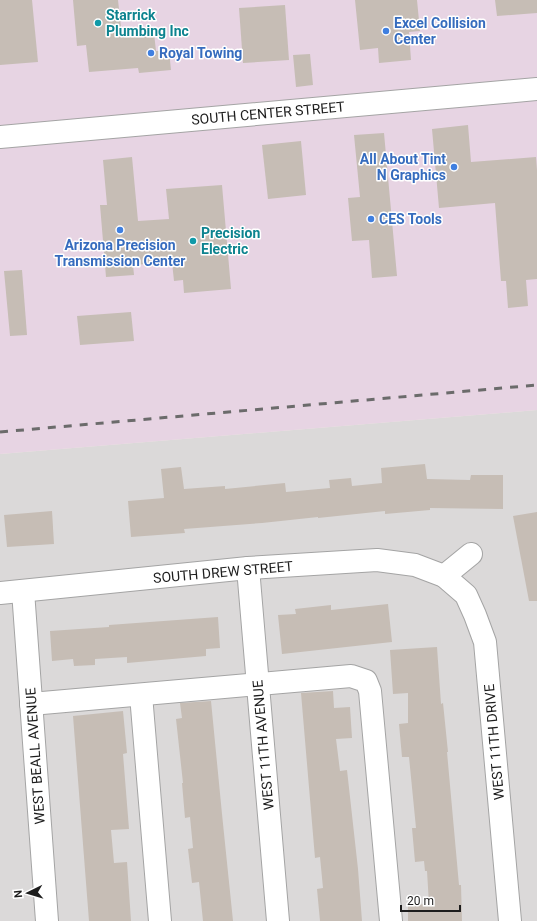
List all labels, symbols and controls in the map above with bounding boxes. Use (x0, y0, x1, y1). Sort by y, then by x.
place label: Starrick Plumbing Inc (106, 7, 189, 39)
place label: Excel Collision Center (394, 15, 486, 47)
marker: Starrick Plumbing Inc (93, 18, 103, 28)
marker: Excel Collision Center (381, 26, 391, 36)
place label: Royal Towing (159, 45, 242, 61)
marker: Royal Towing (146, 48, 156, 58)
street label: SOUTH CENTER STREET (191, 98, 346, 128)
place label: All About Tint N Graphics (360, 151, 446, 183)
marker: All About Tint N Graphics (449, 162, 459, 172)
place label: CES Tools (379, 211, 442, 227)
marker: CES Tools (366, 214, 376, 224)
marker: Arizona Precision Transmission Center (115, 225, 125, 235)
place label: Precision Electric (201, 225, 260, 257)
marker: Precision Electric (188, 236, 198, 246)
place label: Arizona Precision Transmission Center (55, 237, 185, 269)
street label: SOUTH DREW STREET (152, 558, 294, 586)
street label: WEST 11TH AVENUE (249, 679, 277, 811)
street label: WEST 11TH DRIVE (481, 683, 507, 801)
street label: WEST BEALL AVENUE (22, 687, 48, 825)
north arrow (8, 873, 48, 913)
scale bar (401, 887, 460, 913)
text: N (12, 889, 25, 898)
text: 20 m (407, 894, 434, 908)

